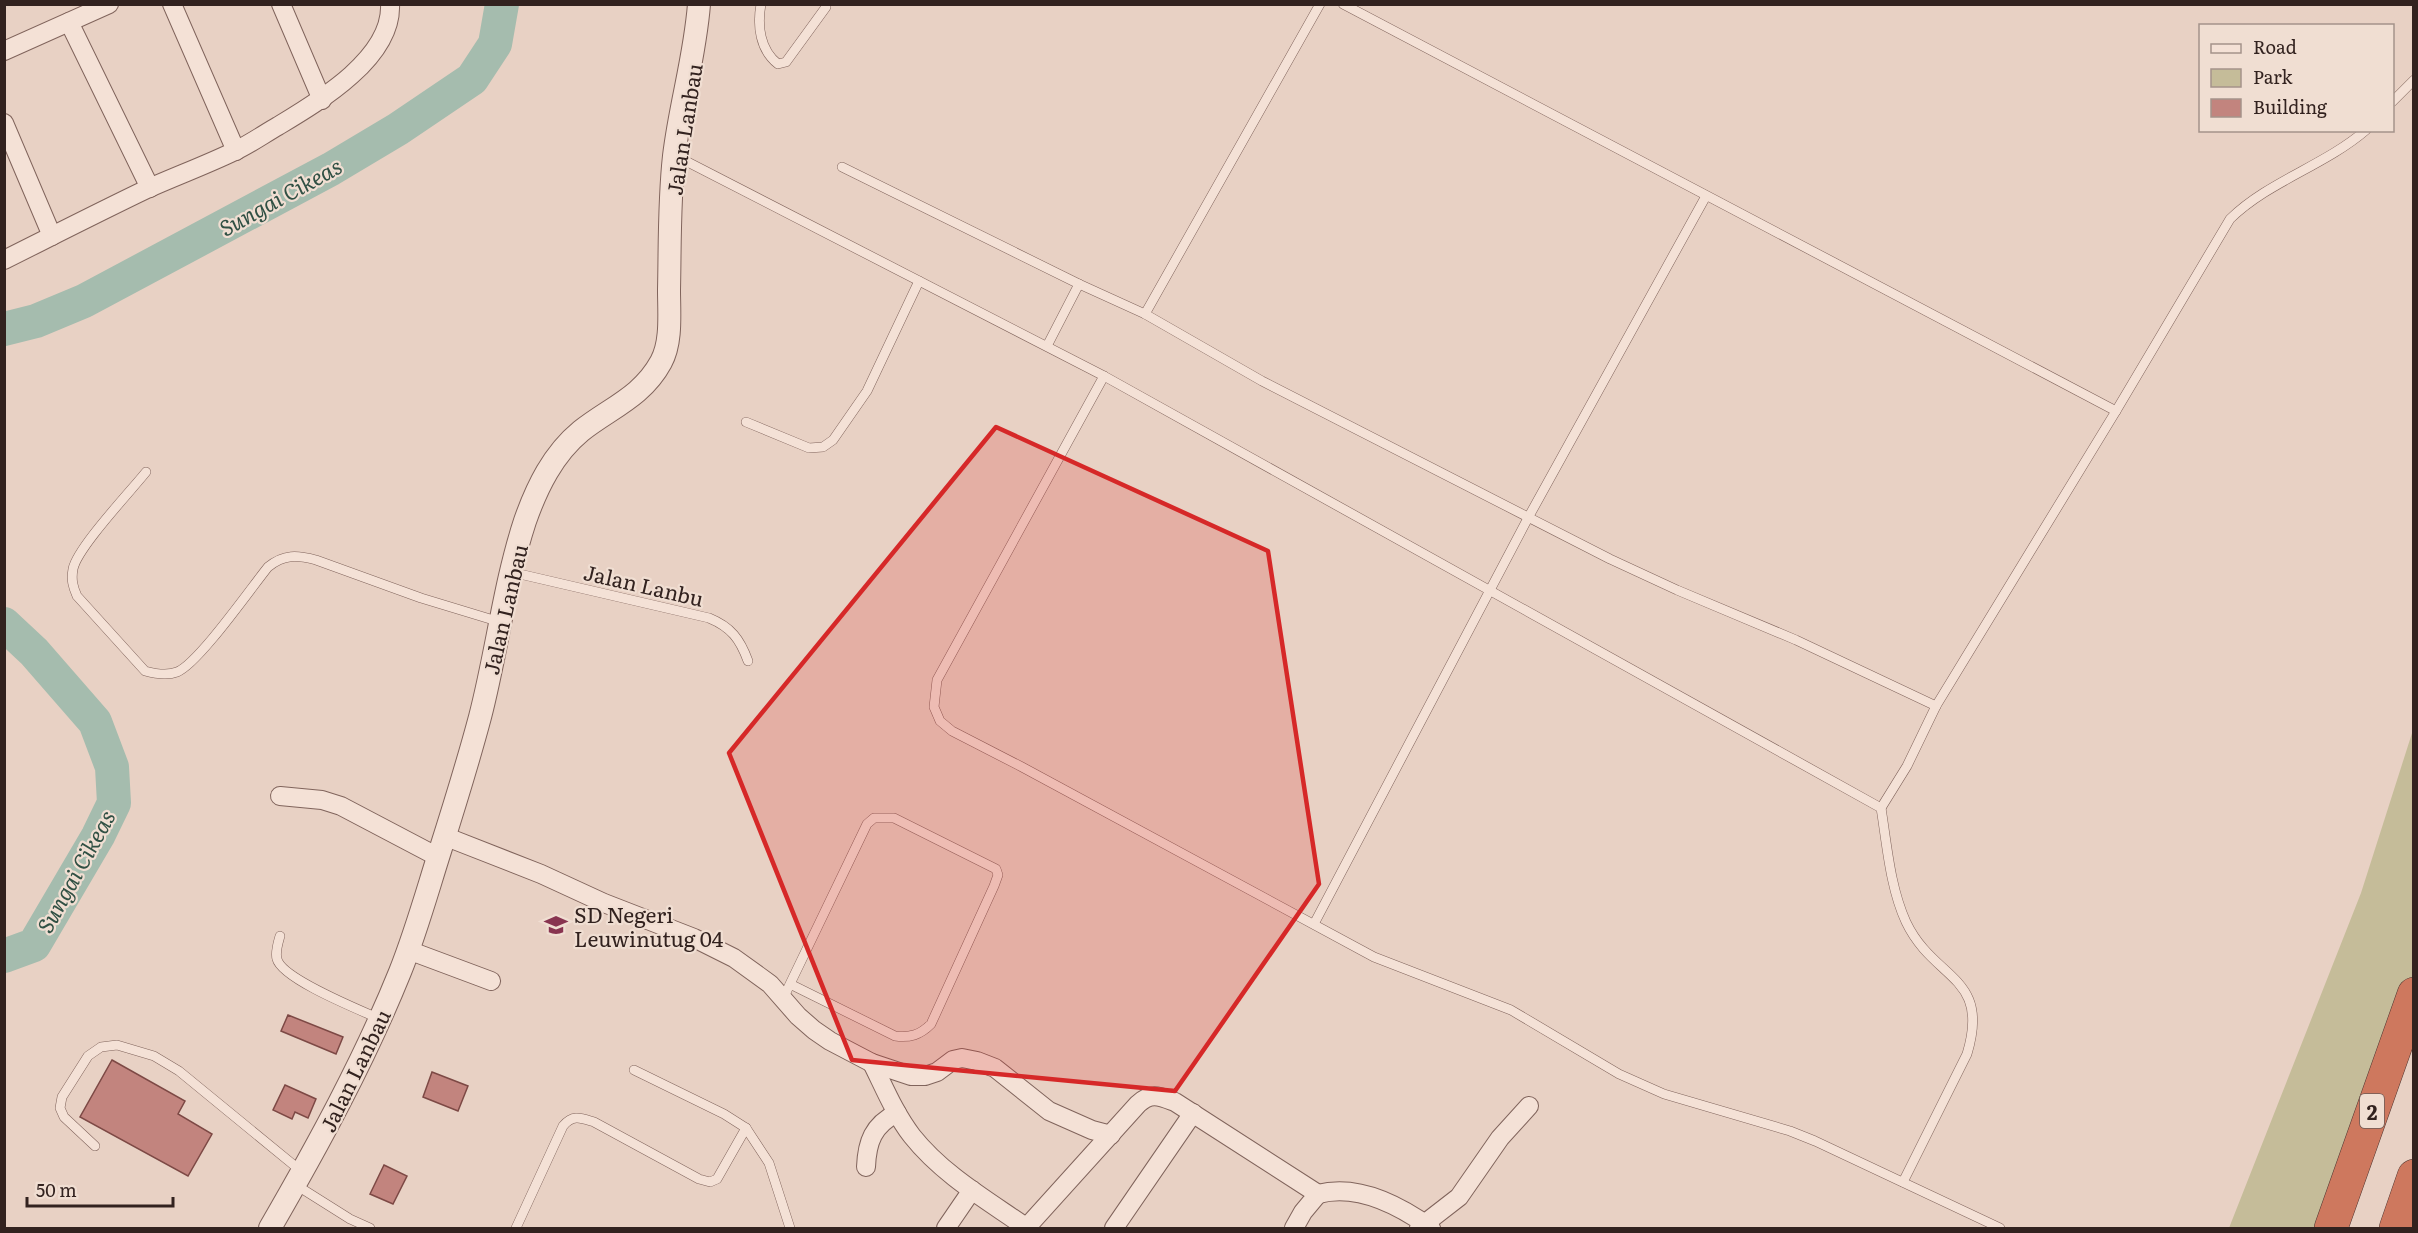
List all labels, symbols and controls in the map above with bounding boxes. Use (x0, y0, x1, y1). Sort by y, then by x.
legend (2199, 24, 2394, 132)
text: Road (2253, 33, 2297, 60)
street label: Jalan Lanbau (657, 61, 709, 197)
text: Park (2253, 63, 2294, 90)
text: Building (2253, 93, 2328, 120)
water label: Sungai Cikeas (213, 149, 347, 243)
street label: Jalan Lanbau (474, 541, 534, 677)
street label: Jalan Lanbu (581, 555, 707, 613)
water label: Sungai Cikeas (28, 804, 122, 938)
place label: SD Negeri Leuwinutug 04 (574, 898, 724, 953)
school or university icon: SD Negeri Leuwinutug 04 (543, 912, 569, 938)
street label: Jalan Lanbau (311, 1003, 397, 1137)
road number: 2 (2360, 1094, 2384, 1128)
scale bar (27, 1170, 172, 1208)
text: 50 m (36, 1176, 77, 1203)

